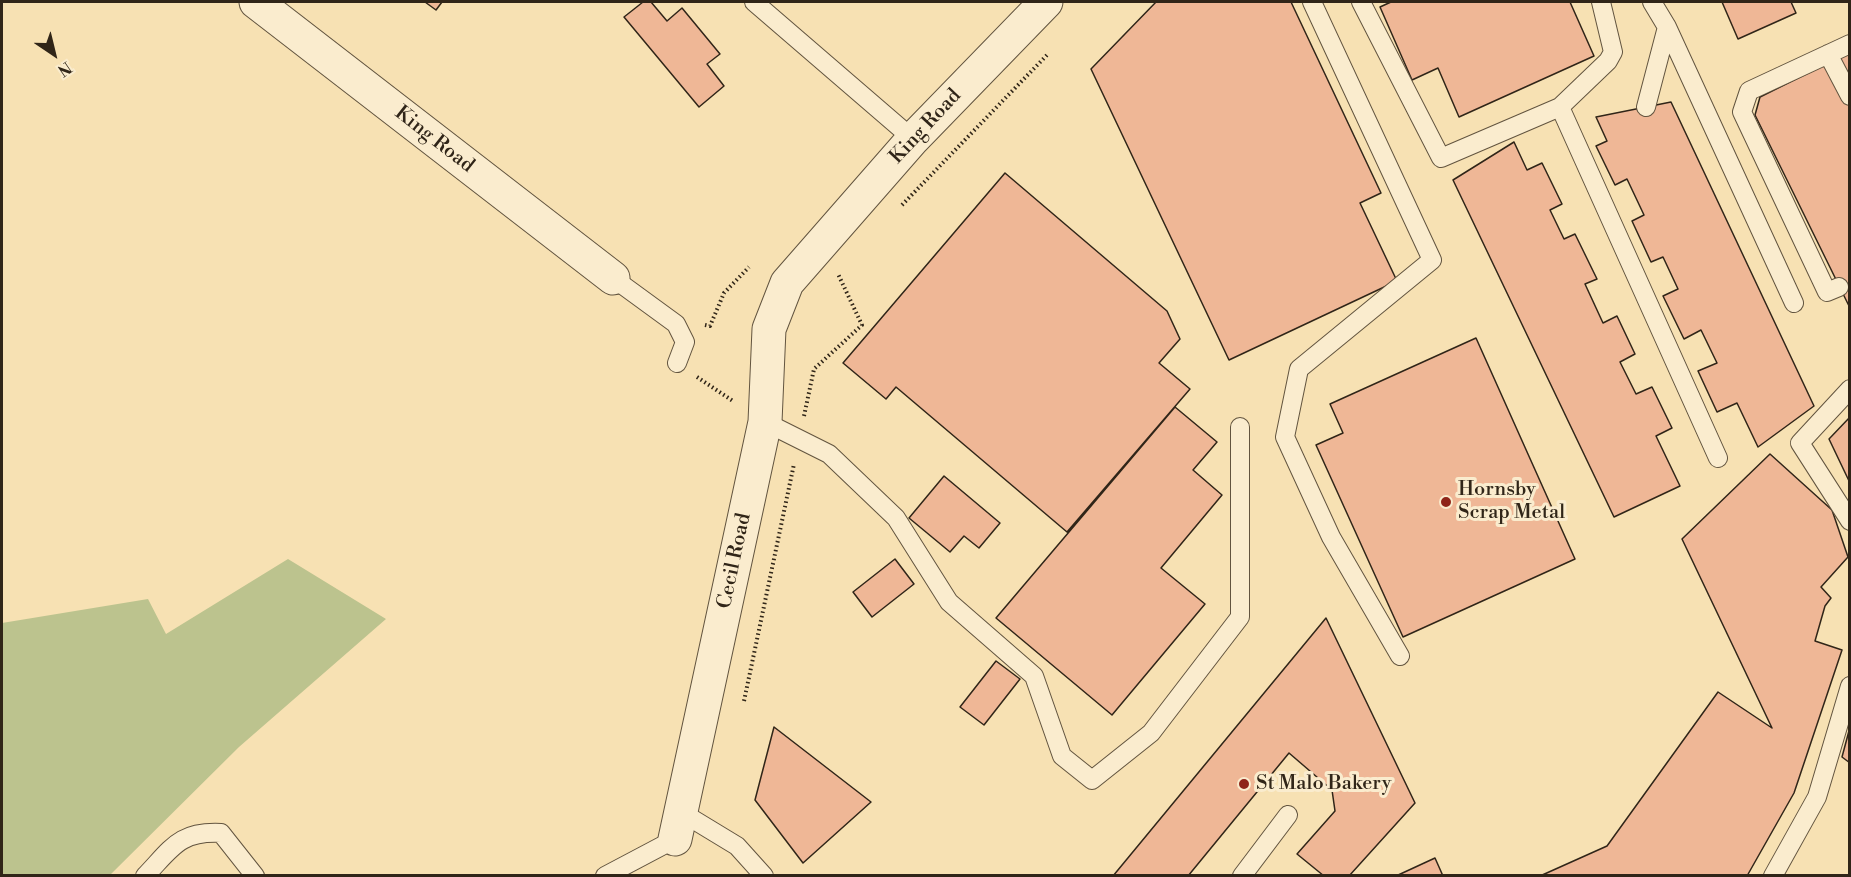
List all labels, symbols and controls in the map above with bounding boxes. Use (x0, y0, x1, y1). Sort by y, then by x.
north arrow (24, 24, 84, 84)
text: N (53, 57, 75, 81)
street label: King Road (885, 84, 967, 170)
street label: King Road (390, 102, 478, 178)
place label: Hornsby Scrap Metal (1458, 478, 1565, 525)
marker: Hornsby Scrap Metal (1439, 495, 1453, 509)
street label: Cecil Road (713, 511, 757, 611)
place label: St Malo Bakery (1256, 772, 1391, 796)
marker: St Malo Bakery (1237, 777, 1251, 791)

